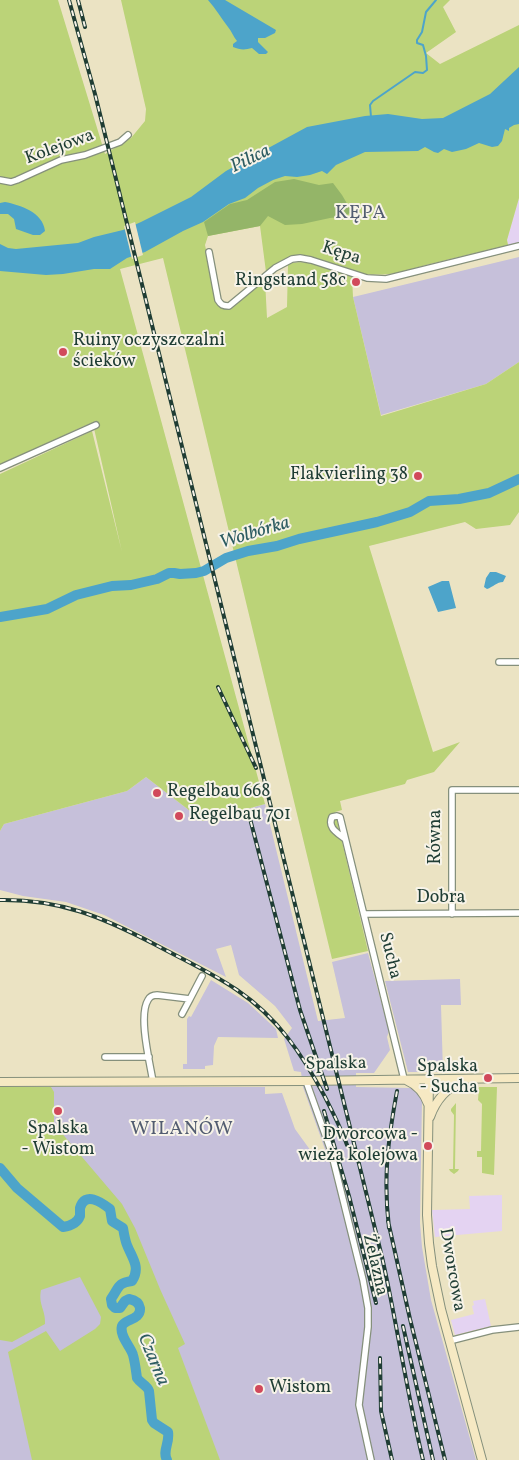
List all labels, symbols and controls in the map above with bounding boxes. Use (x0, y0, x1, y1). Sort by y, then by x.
street label: Kolejowa (22, 126, 98, 170)
water label: Pilica (227, 141, 275, 179)
district label: KĘPA (335, 204, 387, 226)
street label: Kępa (319, 238, 363, 270)
place label: Ringstand 58c (235, 271, 346, 293)
marker: Ringstand 58c (350, 276, 362, 288)
place label: Ruiny oczyszczalni ścieków (73, 331, 225, 374)
marker: Ruiny oczyszczalni ścieków (57, 346, 69, 358)
place label: Flakvierling 38 (290, 465, 408, 487)
marker: Flakvierling 38 (412, 470, 424, 482)
water label: Wolbórka (217, 513, 293, 555)
place label: Regelbau 668 (167, 782, 271, 804)
marker: Regelbau 668 (151, 787, 163, 799)
place label: Regelbau 701 (189, 805, 291, 827)
marker: Regelbau 701 (173, 810, 185, 822)
street label: Równa (426, 810, 448, 864)
street label: Dobra (417, 888, 465, 910)
street label: Sucha (373, 930, 405, 982)
street label: Spalska (305, 1054, 367, 1076)
place label: Spalska - Sucha (417, 1057, 478, 1100)
marker: Spalska - Sucha (482, 1072, 494, 1084)
marker: Spalska - Wistom (52, 1105, 64, 1117)
place label: Spalska - Wistom (21, 1119, 95, 1162)
district label: WILANÓW (129, 1120, 235, 1142)
place label: Dworcowa - wieża kolejowa (298, 1125, 418, 1168)
marker: Dworcowa - wieża kolejowa (422, 1140, 434, 1152)
street label: Dworcowa (433, 1227, 469, 1313)
street label: Żelazna (356, 1232, 392, 1298)
water label: Czarna (131, 1330, 173, 1390)
place label: Wistom (269, 1378, 331, 1400)
marker: Wistom (253, 1383, 265, 1395)

